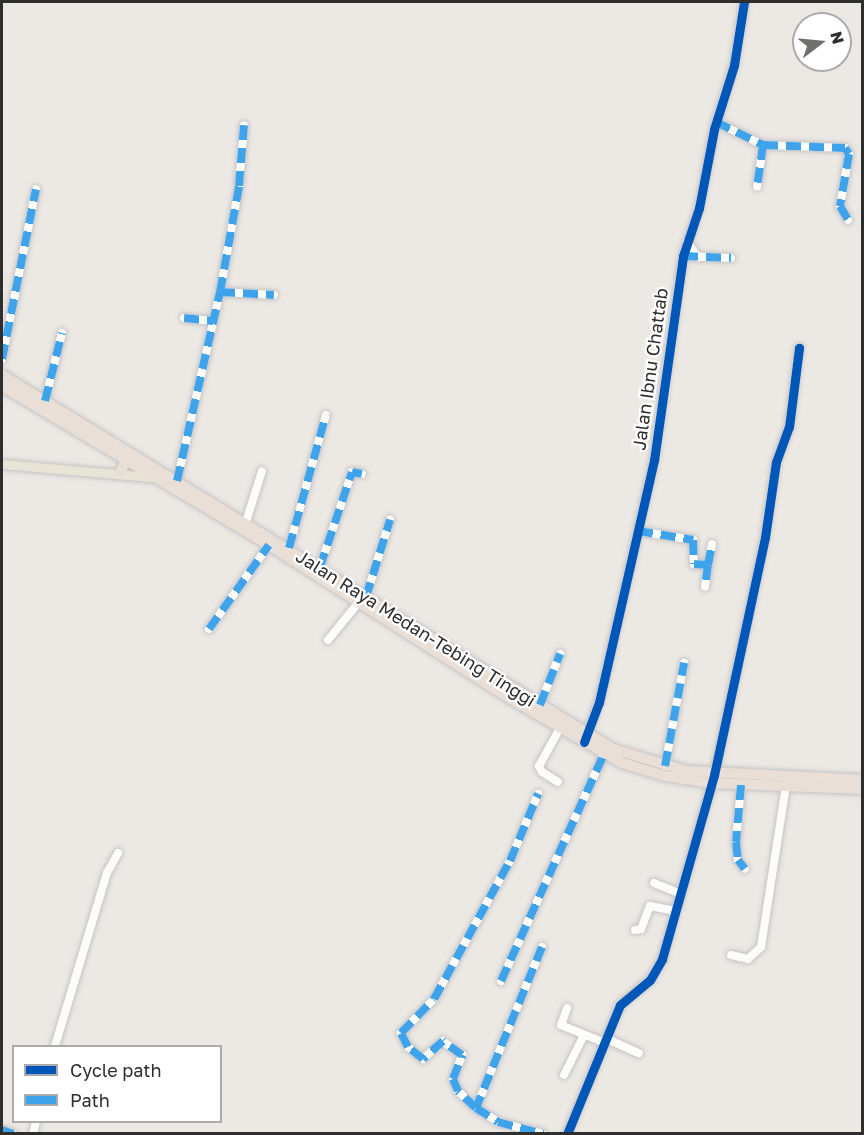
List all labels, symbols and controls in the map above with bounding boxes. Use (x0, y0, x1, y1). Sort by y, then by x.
north arrow (792, 12, 852, 72)
text: N (826, 29, 849, 46)
street label: Jalan Ibnu Chattab (628, 286, 672, 452)
street label: Jalan Raya Medan-Tebing Tinggi (292, 545, 540, 711)
legend (12, 1045, 222, 1123)
text: Cycle path (70, 1059, 162, 1081)
text: Path (70, 1089, 110, 1111)

